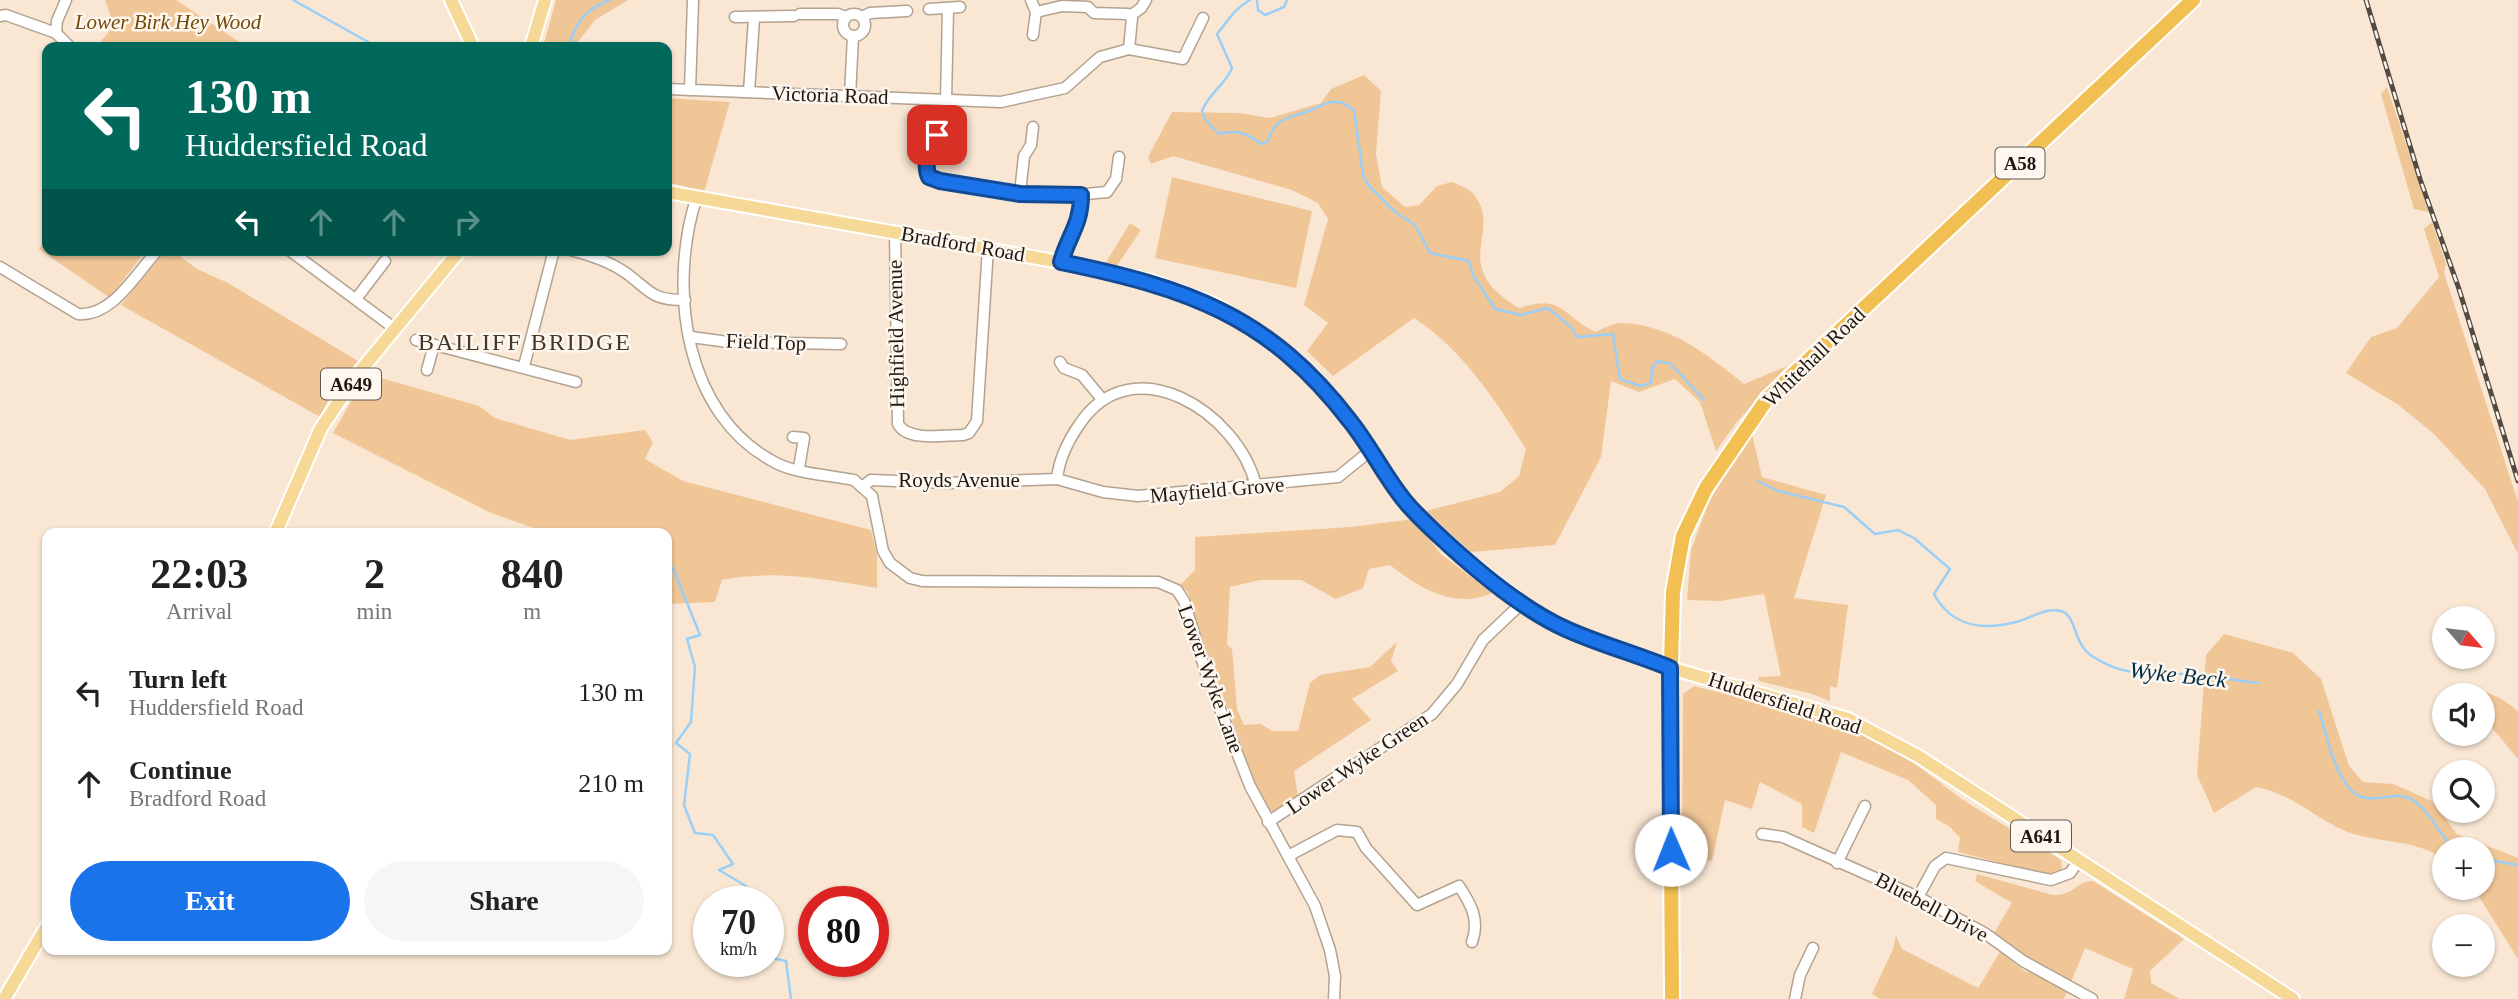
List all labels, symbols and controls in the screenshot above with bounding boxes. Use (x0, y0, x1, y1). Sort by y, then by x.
park label: Lower Birk Hey Wood (74, 10, 262, 34)
text: 130 m (185, 69, 312, 124)
icon: left (70, 70, 161, 161)
street label: Victoria Road (771, 81, 889, 109)
pin (907, 105, 967, 165)
icon: arrive (918, 116, 956, 154)
text: Huddersfield Road (185, 127, 428, 163)
road number: A58 (1996, 148, 2044, 178)
icon: left (229, 203, 267, 241)
icon: ahead (302, 203, 340, 241)
icon: ahead (375, 203, 413, 241)
icon: right (448, 203, 486, 241)
street label: Bradford Road (899, 221, 1027, 267)
street label: Highfield Avenue (883, 260, 909, 408)
street label: Whitehall Road (1758, 302, 1870, 412)
district label: BAILIFF BRIDGE (418, 329, 632, 355)
street label: Field Top (725, 329, 807, 355)
road number: A649 (321, 368, 381, 400)
street label: Royds Avenue (898, 468, 1020, 492)
street label: Mayfield Grove (1149, 472, 1285, 508)
text: 22:03 (150, 551, 248, 597)
text: 2 (364, 551, 385, 597)
text: 840 (501, 551, 564, 597)
text: Arrival (166, 599, 233, 624)
text: min (357, 599, 392, 624)
text: m (523, 599, 541, 624)
street label: Lower Wyke Lane (1173, 602, 1249, 756)
north arrow (2432, 606, 2496, 668)
map controls (2432, 606, 2495, 977)
water label: Wyke Beck (2128, 657, 2229, 693)
text: Turn left (129, 665, 227, 694)
street label: Huddersfield Road (1706, 667, 1865, 739)
icon: left (70, 674, 108, 712)
text: 130 m (578, 678, 644, 707)
button: sound (2432, 683, 2495, 746)
text: Huddersfield Road (129, 695, 303, 720)
street label: Lower Wyke Green (1282, 707, 1433, 819)
text: Continue (129, 756, 232, 785)
button: search (2432, 760, 2495, 823)
icon: ahead (70, 765, 108, 803)
text: 210 m (578, 769, 644, 798)
text: Bradford Road (129, 786, 266, 811)
position arrow (1634, 813, 1708, 887)
road number: A641 (2011, 820, 2071, 852)
button: + (2432, 837, 2495, 900)
button: Exit (70, 861, 350, 941)
button: Share (364, 861, 644, 941)
street label: Bluebell Drive (1872, 867, 1992, 947)
speed limit sign: 80 (798, 886, 889, 977)
text: 70 (721, 903, 756, 942)
button: − (2432, 914, 2495, 977)
text: km/h (720, 939, 757, 959)

